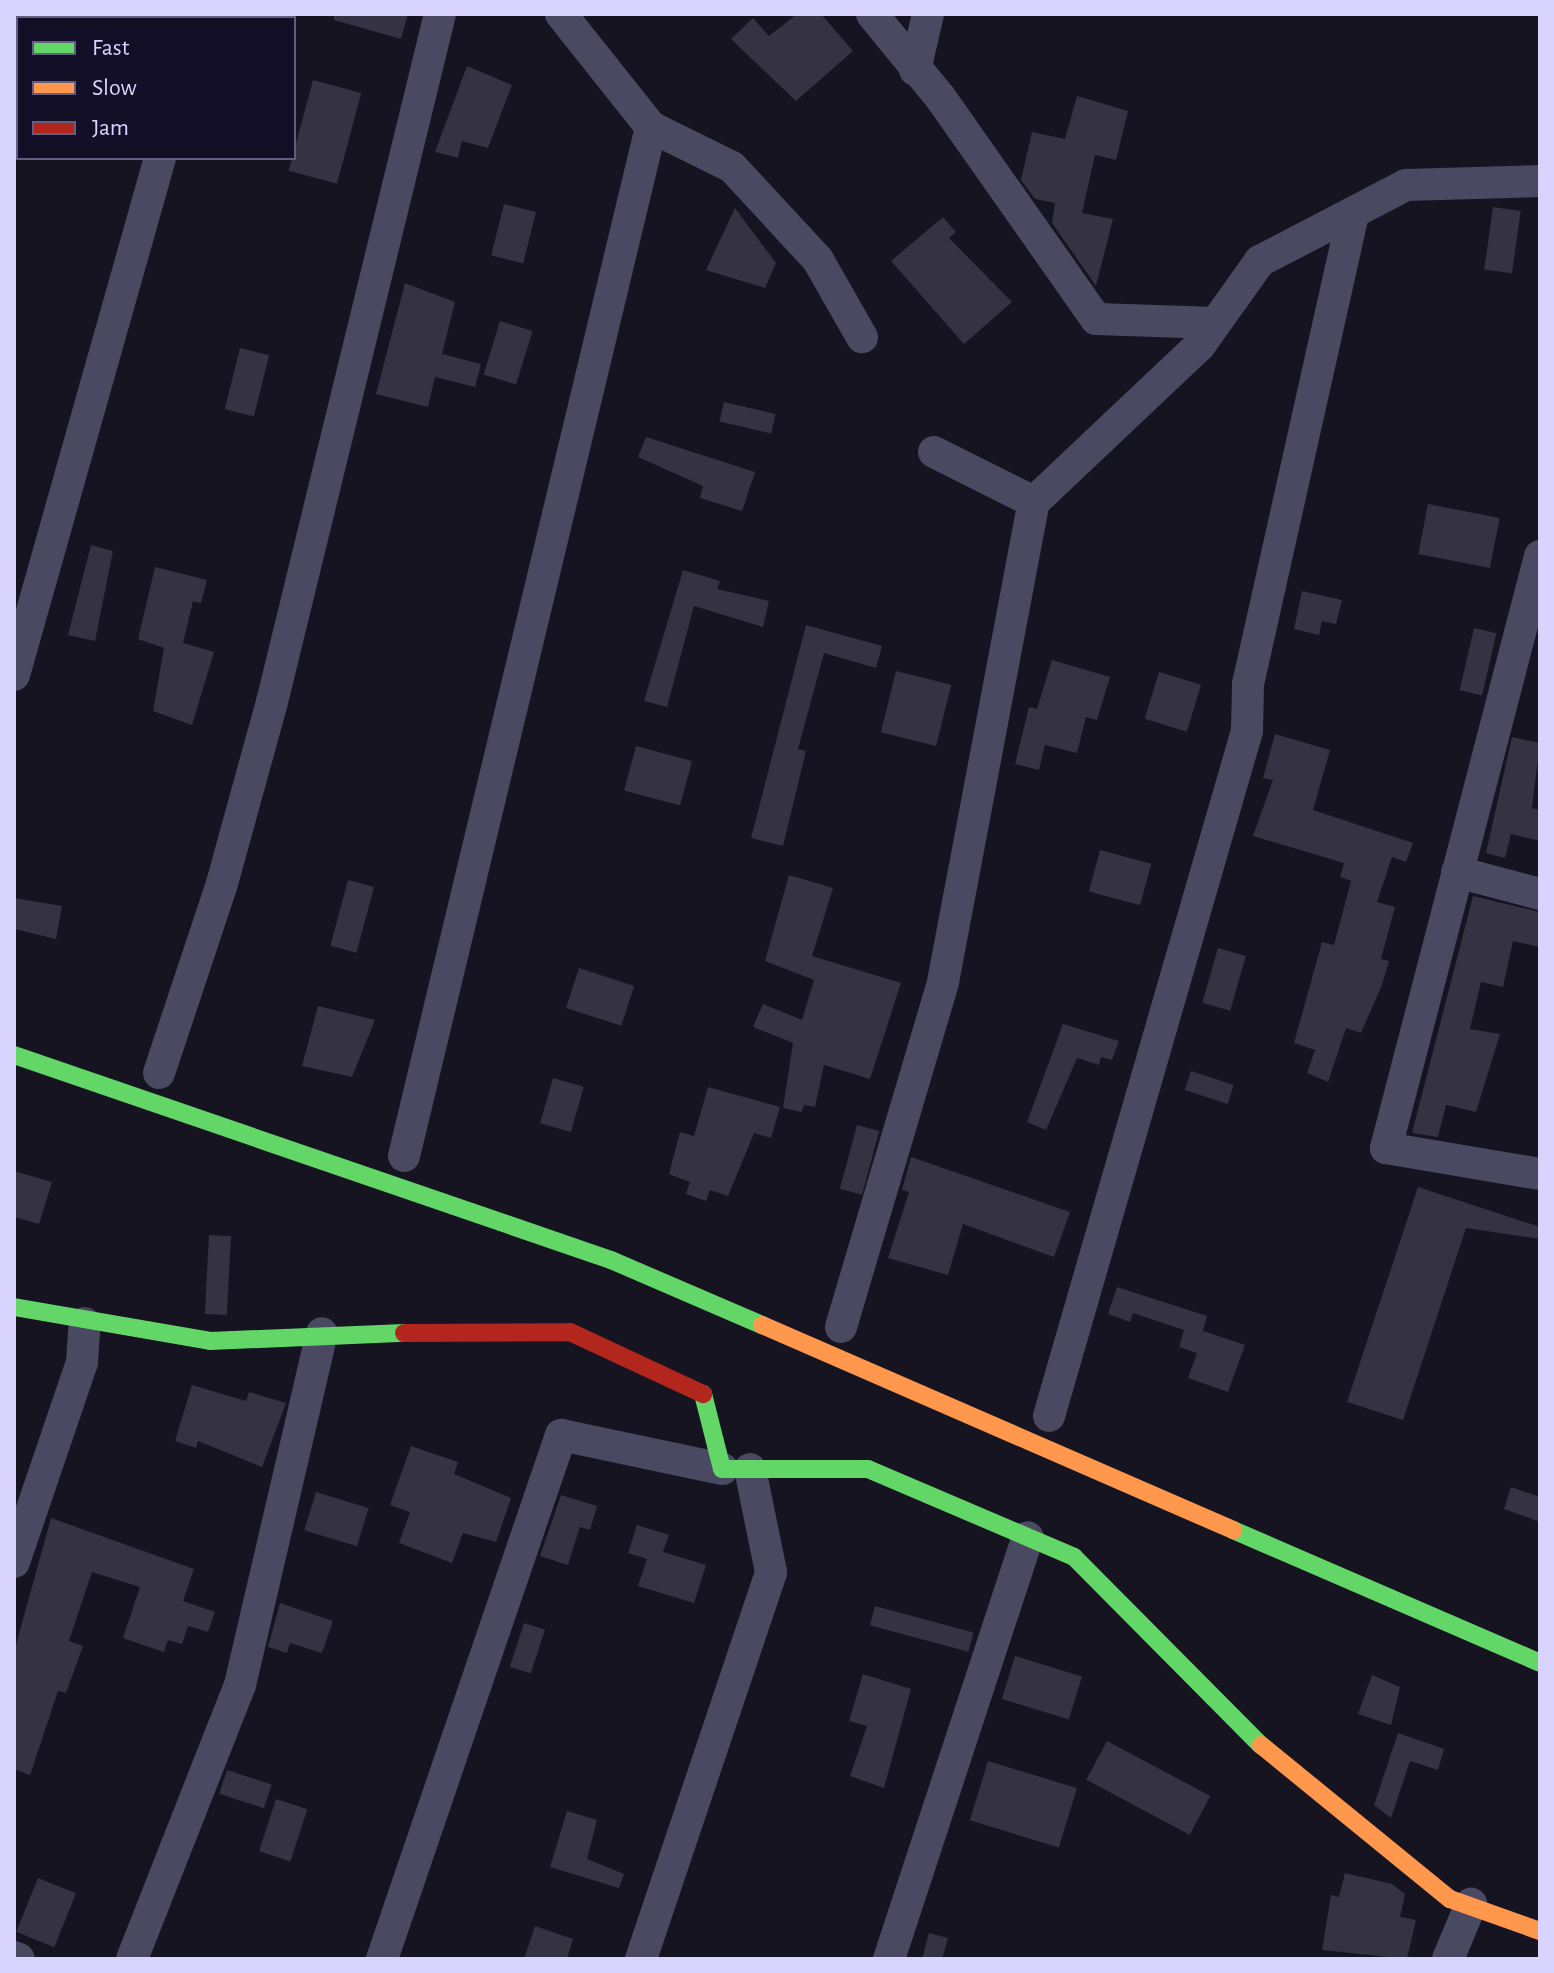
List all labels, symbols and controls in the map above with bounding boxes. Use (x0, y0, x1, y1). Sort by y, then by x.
legend (16, 16, 296, 160)
text: Fast (92, 36, 129, 60)
text: Slow (92, 76, 137, 100)
text: Jam (92, 116, 129, 140)

